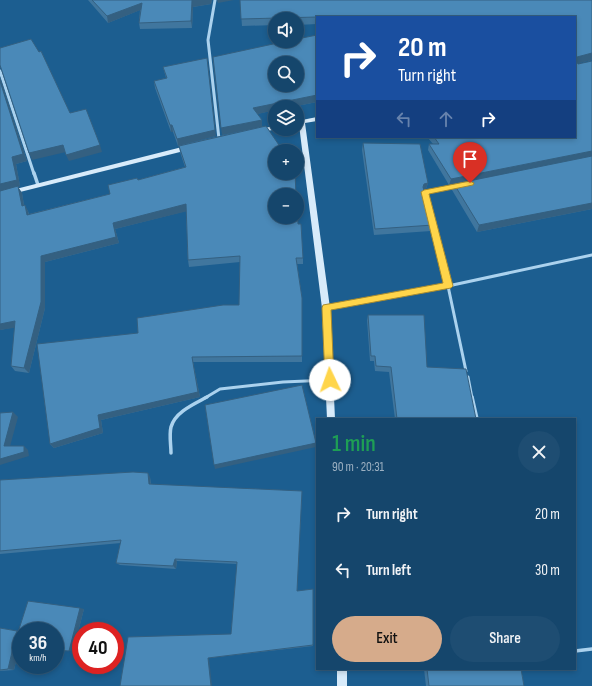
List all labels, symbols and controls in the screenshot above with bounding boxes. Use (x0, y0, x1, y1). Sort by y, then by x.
map controls (268, 12, 304, 224)
button: sound (268, 12, 304, 48)
text: 20 m (398, 31, 447, 64)
icon: right (332, 32, 384, 84)
button: search (268, 56, 304, 92)
text: Turn right (398, 65, 456, 86)
button: layers (268, 100, 304, 136)
icon: left (393, 108, 415, 130)
icon: ahead (435, 108, 457, 130)
icon: right (477, 108, 499, 130)
pin (453, 142, 487, 183)
button: + (268, 144, 304, 180)
icon: arrive (459, 148, 481, 170)
button: − (268, 188, 304, 224)
position arrow (309, 359, 351, 401)
text: 1 min (332, 429, 376, 458)
button: close (518, 431, 560, 473)
text: 90 m · 20:31 (332, 459, 384, 475)
icon: right (332, 503, 354, 525)
text: Turn right (366, 505, 418, 524)
text: 20 m (535, 505, 560, 524)
icon: left (332, 559, 354, 581)
text: Turn left (366, 561, 411, 580)
text: 30 m (535, 561, 560, 580)
button: Exit (332, 616, 442, 662)
button: Share (450, 616, 560, 662)
speed limit sign: 40 (72, 622, 124, 674)
text: 36 (29, 631, 47, 655)
text: km/h (29, 652, 47, 664)

